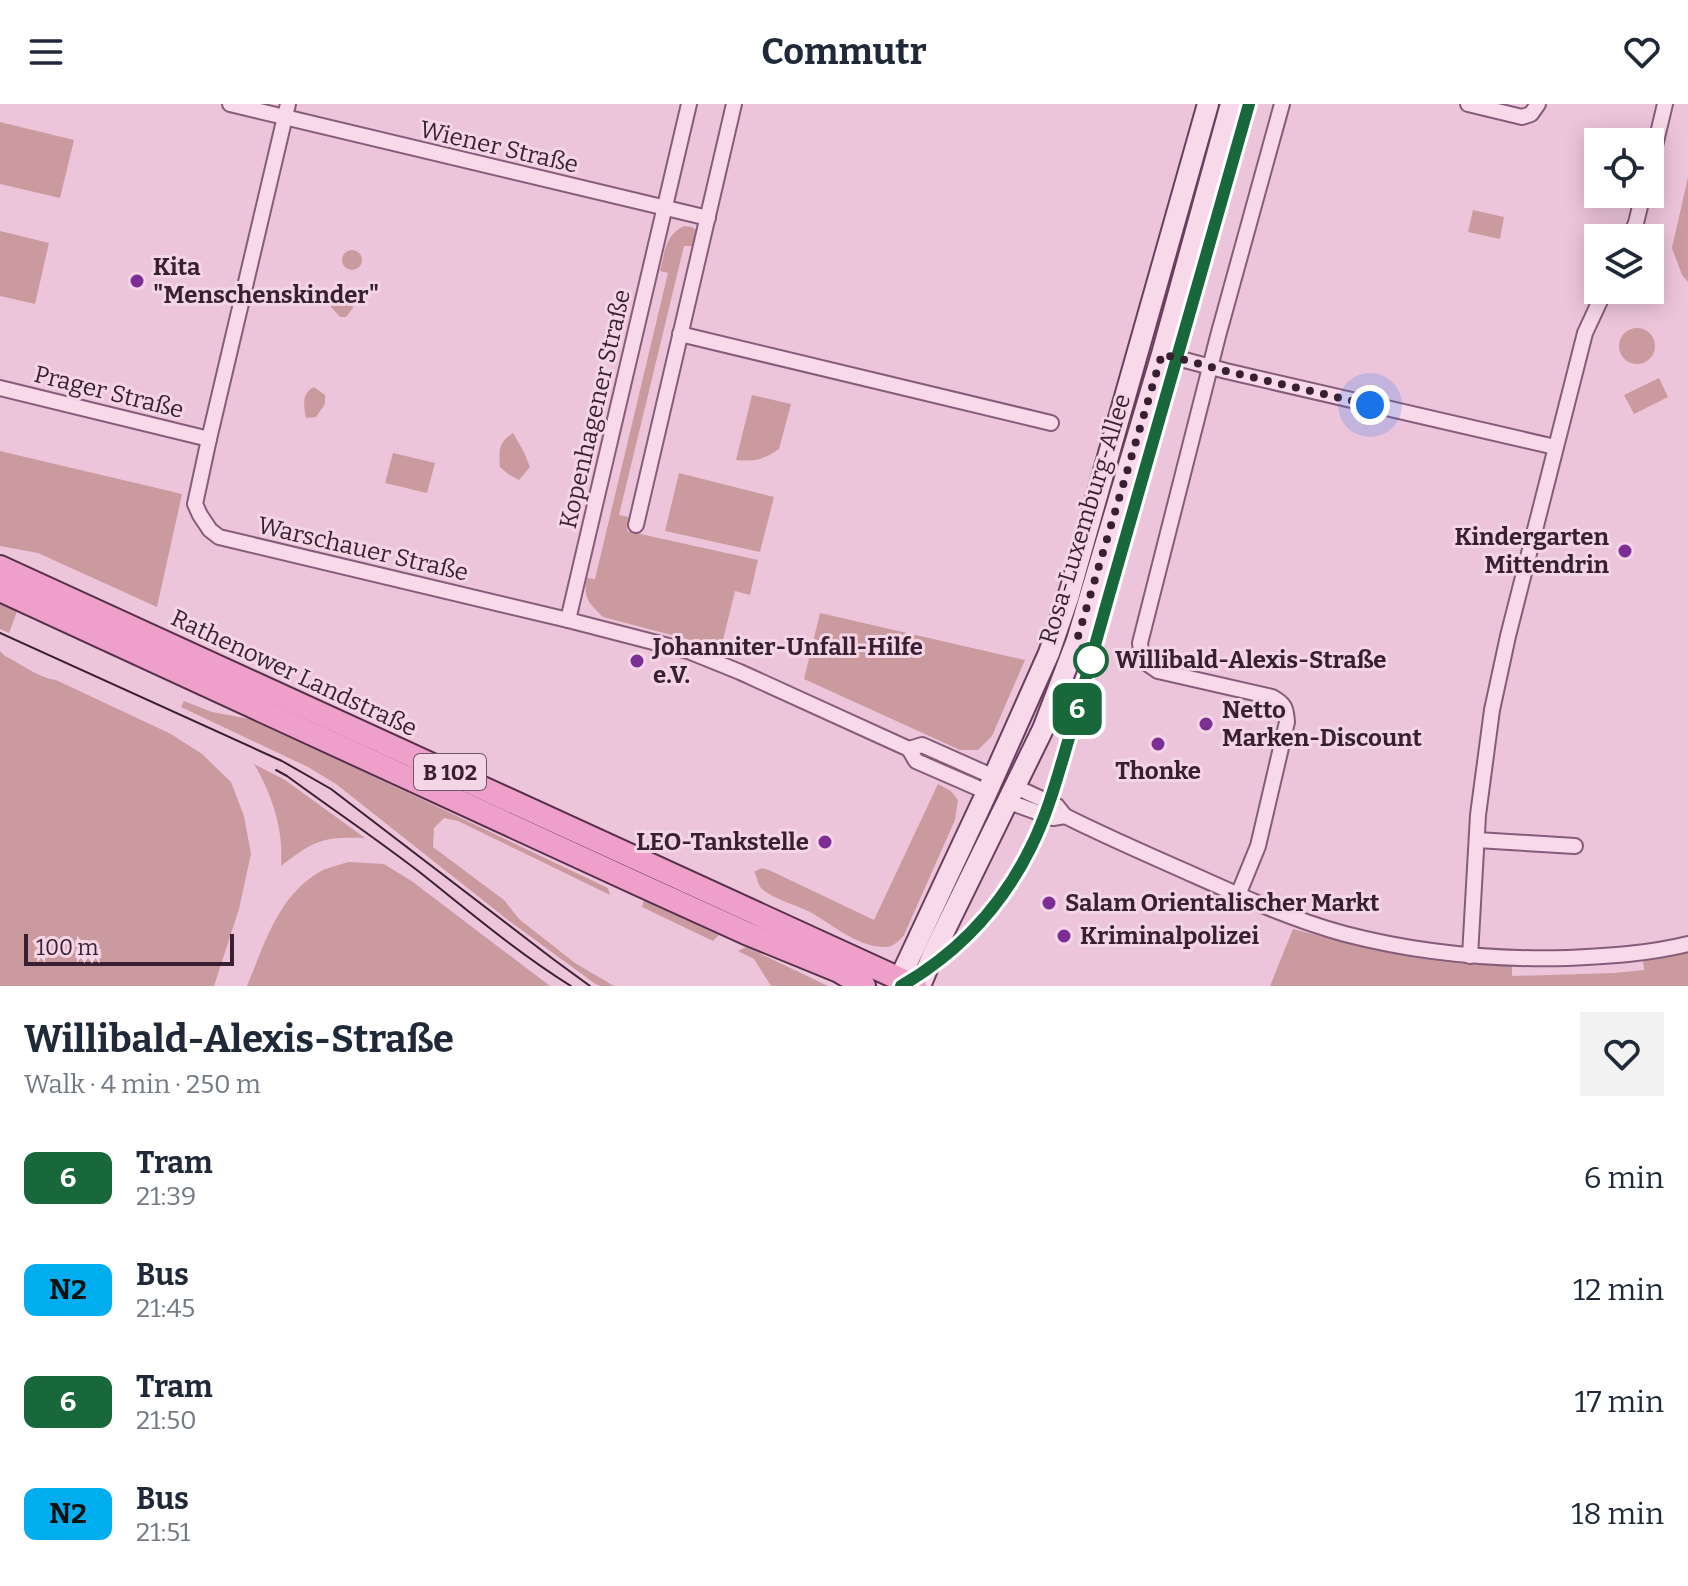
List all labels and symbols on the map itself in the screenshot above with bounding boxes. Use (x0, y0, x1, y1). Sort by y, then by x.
street label: Wiener Straße (417, 115, 581, 179)
place label: Kita "Menschenskinder" (153, 253, 379, 309)
marker: Kita "Menschenskinder" (128, 272, 146, 290)
street label: Kopenhagener Straße (554, 287, 636, 531)
street label: Prager Straße (31, 360, 187, 424)
your location (1350, 385, 1390, 425)
street label: Rosa-Luxemburg-Allee (1034, 391, 1136, 647)
street label: Warschauer Straße (255, 511, 471, 587)
place label: Kindergarten Mittendrin (1454, 523, 1610, 579)
marker: Kindergarten Mittendrin (1616, 542, 1634, 560)
street label: Rathenower Landstraße (167, 604, 421, 742)
place label: Johanniter-Unfall-Hilfe e.V. (651, 633, 923, 689)
marker: Willibald-Alexis-Straße (1074, 643, 1108, 677)
place label: Willibald-Alexis-Straße (1115, 646, 1386, 674)
marker: Johanniter-Unfall-Hilfe e.V. (628, 652, 646, 670)
line badge: 6 (1051, 683, 1103, 735)
place label: Netto Marken-Discount (1222, 696, 1423, 752)
marker: Netto Marken-Discount (1197, 715, 1215, 733)
marker: Thonke (1149, 735, 1167, 753)
road number: B 102 (414, 754, 486, 790)
place label: Thonke (1115, 757, 1201, 785)
place label: LEO-Tankstelle (636, 828, 809, 856)
marker: LEO-Tankstelle (816, 833, 834, 851)
place label: Salam Orientalischer Markt (1065, 889, 1380, 917)
marker: Salam Orientalischer Markt (1040, 894, 1058, 912)
place label: Kriminalpolizei (1080, 922, 1259, 950)
marker: Kriminalpolizei (1055, 927, 1073, 945)
scale bar (24, 930, 234, 966)

